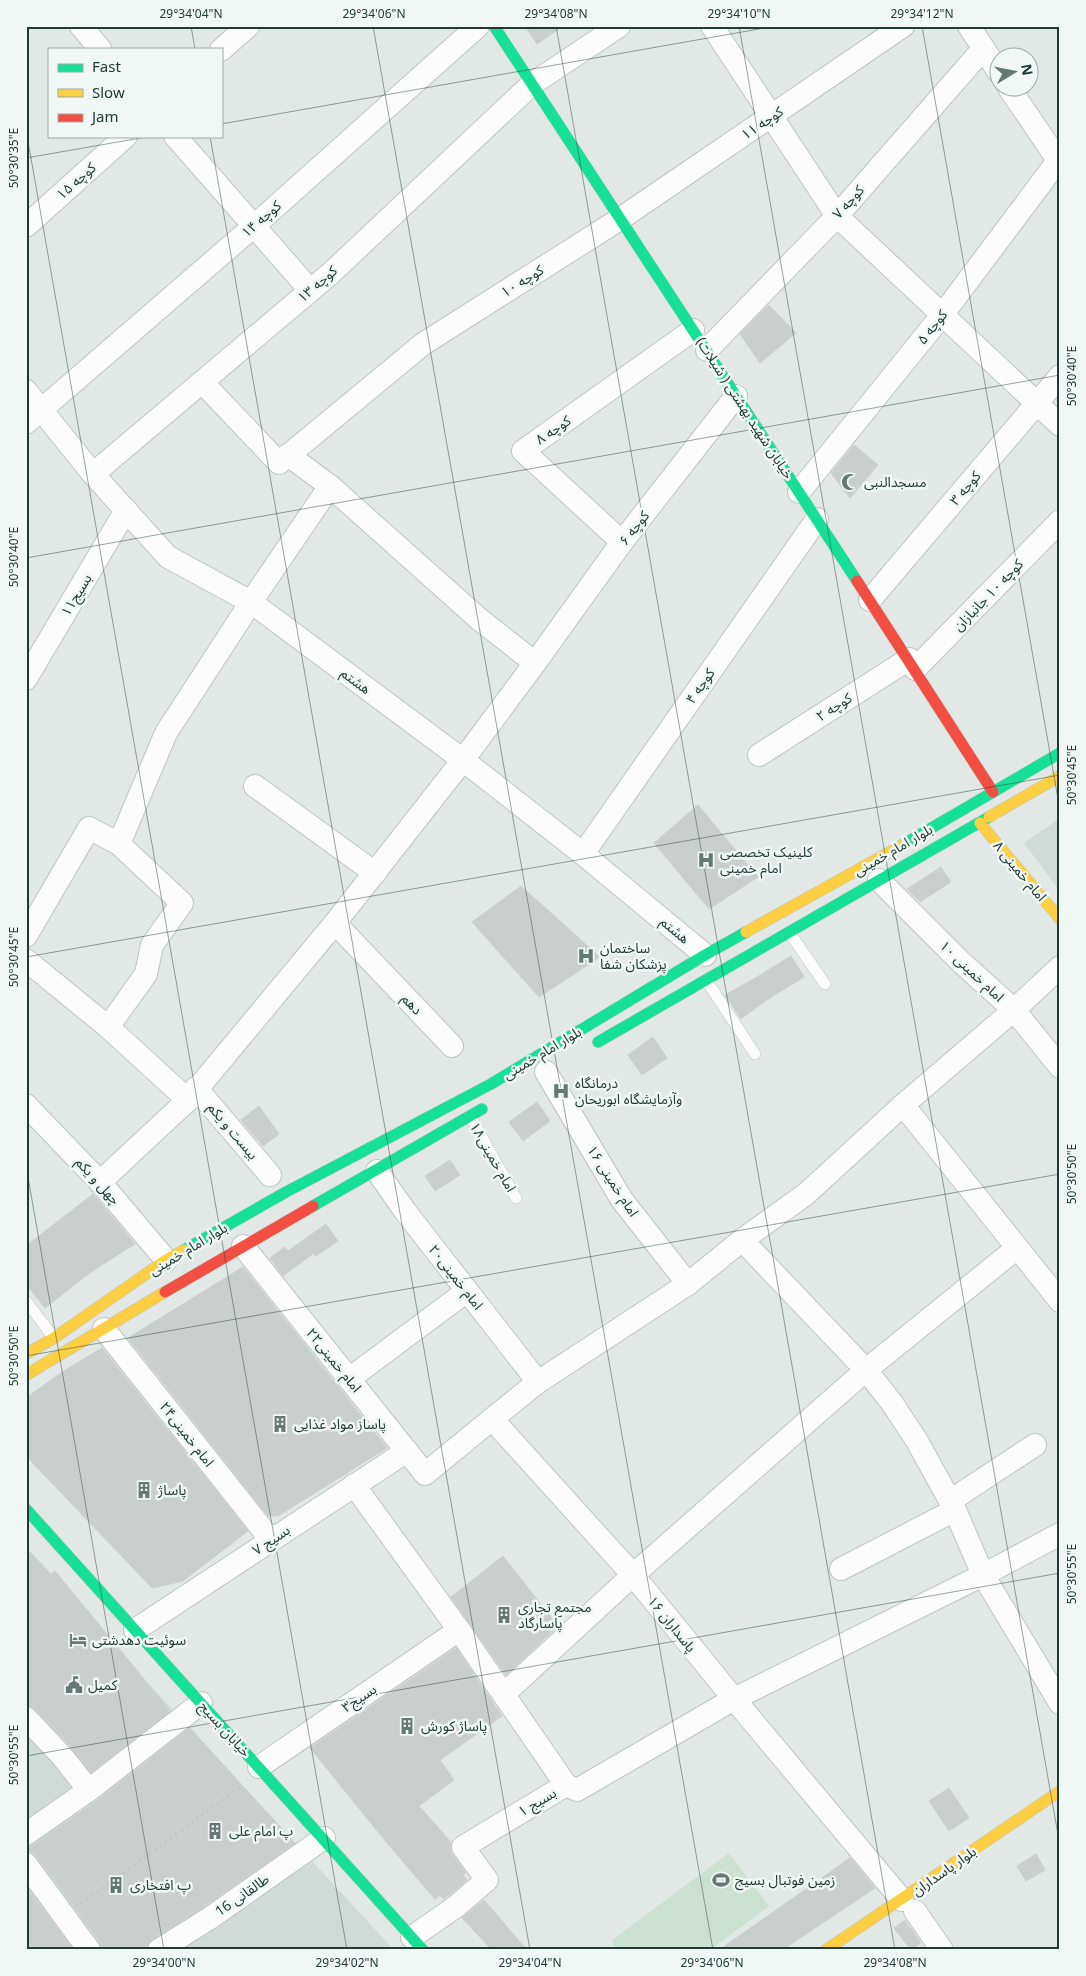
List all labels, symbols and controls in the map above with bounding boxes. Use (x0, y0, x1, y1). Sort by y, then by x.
text: 29°34'04"N (159, 5, 223, 22)
text: 29°34'06"N (342, 5, 406, 22)
text: 29°34'08"N (524, 5, 588, 22)
text: 29°34'10"N (707, 5, 771, 22)
text: 29°34'12"N (890, 5, 954, 22)
legend (48, 48, 222, 138)
north arrow (988, 48, 1038, 98)
text: Fast (92, 56, 121, 76)
text: N (1017, 62, 1038, 77)
text: Slow (92, 82, 125, 102)
street label: کوچه ۱۱ (737, 101, 787, 144)
text: Jam (90, 106, 119, 126)
text: 50°30'35"E (5, 128, 22, 188)
street label: کوچه ۱۵ (52, 158, 100, 204)
street label: کوچه ۷ (827, 181, 869, 223)
street label: کوچه ۱۴ (237, 196, 286, 242)
street label: کوچه ۱۰ (497, 260, 547, 302)
street label: کوچه ۱۳ (293, 261, 342, 307)
street label: کوچه ۵ (912, 305, 952, 349)
street label: خیابان شهید بهشتی ( شیلات) (692, 333, 798, 482)
text: 50°30'40"E (1063, 346, 1080, 406)
street label: کوچه ۸ (531, 410, 575, 449)
street label: کوچه ۳ (945, 466, 985, 509)
mosque icon: مسجدالنبی (840, 472, 860, 492)
place label: مسجدالنبی (864, 472, 927, 491)
street label: کوچه ۶ (614, 506, 654, 550)
text: 50°30'40"E (5, 527, 22, 587)
street label: کوچه ۱۰ جانبازان (948, 554, 1028, 636)
street label: بسیج۱۱ (56, 570, 97, 620)
street label: هشتم (336, 663, 375, 700)
street label: کوچه ۴ (681, 664, 720, 708)
street label: کوچه ۲ (812, 688, 856, 726)
text: 50°30'45"E (1063, 745, 1080, 805)
street label: بلوار امام خمینی (850, 819, 937, 882)
street label: امام خمینی ۸ (988, 836, 1051, 906)
place label: کلینیک تخصصی امام خمینی (720, 842, 813, 879)
hospital icon: کلینیک تخصصی امام خمینی (696, 850, 716, 870)
street label: هشتم (655, 912, 694, 949)
text: 50°30'45"E (5, 927, 22, 987)
street label: امام خمینی ۱۰ (935, 936, 1009, 1007)
place label: ساختمان پزشکان شفا (600, 938, 667, 974)
hospital icon: ساختمان پزشکان شفا (576, 946, 596, 966)
street label: دهم (396, 989, 427, 1020)
street label: بلوار امام خمینی (499, 1022, 586, 1085)
place label: درمانگاه وآزمایشگاه ابوریحان (575, 1073, 682, 1108)
hospital icon: درمانگاه وآزمایشگاه ابوریحان (551, 1081, 571, 1101)
street label: بیست و یکم (202, 1098, 263, 1165)
street label: امام خمینی۱۸ (464, 1118, 521, 1196)
street label: امام خمینی ۱۶ (582, 1141, 644, 1221)
text: 50°30'50"E (1063, 1144, 1080, 1204)
street label: چهل و یکم (70, 1153, 125, 1210)
street label: بلوار امام خمینی (145, 1218, 232, 1281)
street label: امام خمینی۲۰ (423, 1240, 488, 1314)
street label: امام خمینی۲۲ (301, 1323, 366, 1397)
text: 50°30'50"E (5, 1326, 22, 1386)
street label: امام خمینی۲۴ (154, 1397, 219, 1471)
building icon: پاساز مواد غذایی (270, 1414, 290, 1434)
place label: پاساز مواد غذایی (294, 1414, 386, 1434)
building icon: پاساژ (134, 1480, 154, 1500)
place label: پاساژ (157, 1480, 186, 1500)
street label: بسیج ۷ (248, 1520, 295, 1561)
text: 50°30'55"E (1063, 1544, 1080, 1604)
street label: پاسداران ۱۶ (643, 1592, 701, 1657)
place label: مجتمع تجاری پاسارگاد (518, 1597, 592, 1633)
building icon: مجتمع تجاری پاسارگاد (494, 1605, 514, 1625)
hotel icon: سوئیت دهدشتی (68, 1630, 88, 1650)
place label: سوئیت دهدشتی (92, 1630, 186, 1649)
public building icon: کمیل (64, 1675, 84, 1695)
place label: کمیل (88, 1675, 118, 1694)
street label: بسیج۳ (338, 1679, 381, 1718)
street label: خیابان بسیج (194, 1697, 255, 1762)
building icon: پاساژ کورش (397, 1716, 417, 1736)
place label: پاساژ کورش (421, 1716, 487, 1736)
text: 50°30'55"E (5, 1725, 22, 1785)
street label: بسیج ۱ (514, 1783, 561, 1822)
building icon: پ امام علی (205, 1821, 225, 1841)
place label: پ امام علی (229, 1821, 293, 1842)
street label: بلوار پاسداران (908, 1841, 980, 1901)
street label: طالقانی 16 (211, 1869, 273, 1920)
sports icon: زمین فوتبال بسیج (711, 1870, 731, 1890)
place label: زمین فوتبال بسیج (735, 1870, 835, 1891)
building icon: پ افتخاری (106, 1875, 126, 1895)
place label: پ افتخاری (130, 1875, 191, 1895)
text: 29°34'00"N (132, 1954, 196, 1971)
text: 29°34'02"N (315, 1954, 379, 1971)
text: 29°34'04"N (498, 1954, 562, 1971)
text: 29°34'06"N (680, 1954, 744, 1971)
text: 29°34'08"N (863, 1954, 927, 1971)

